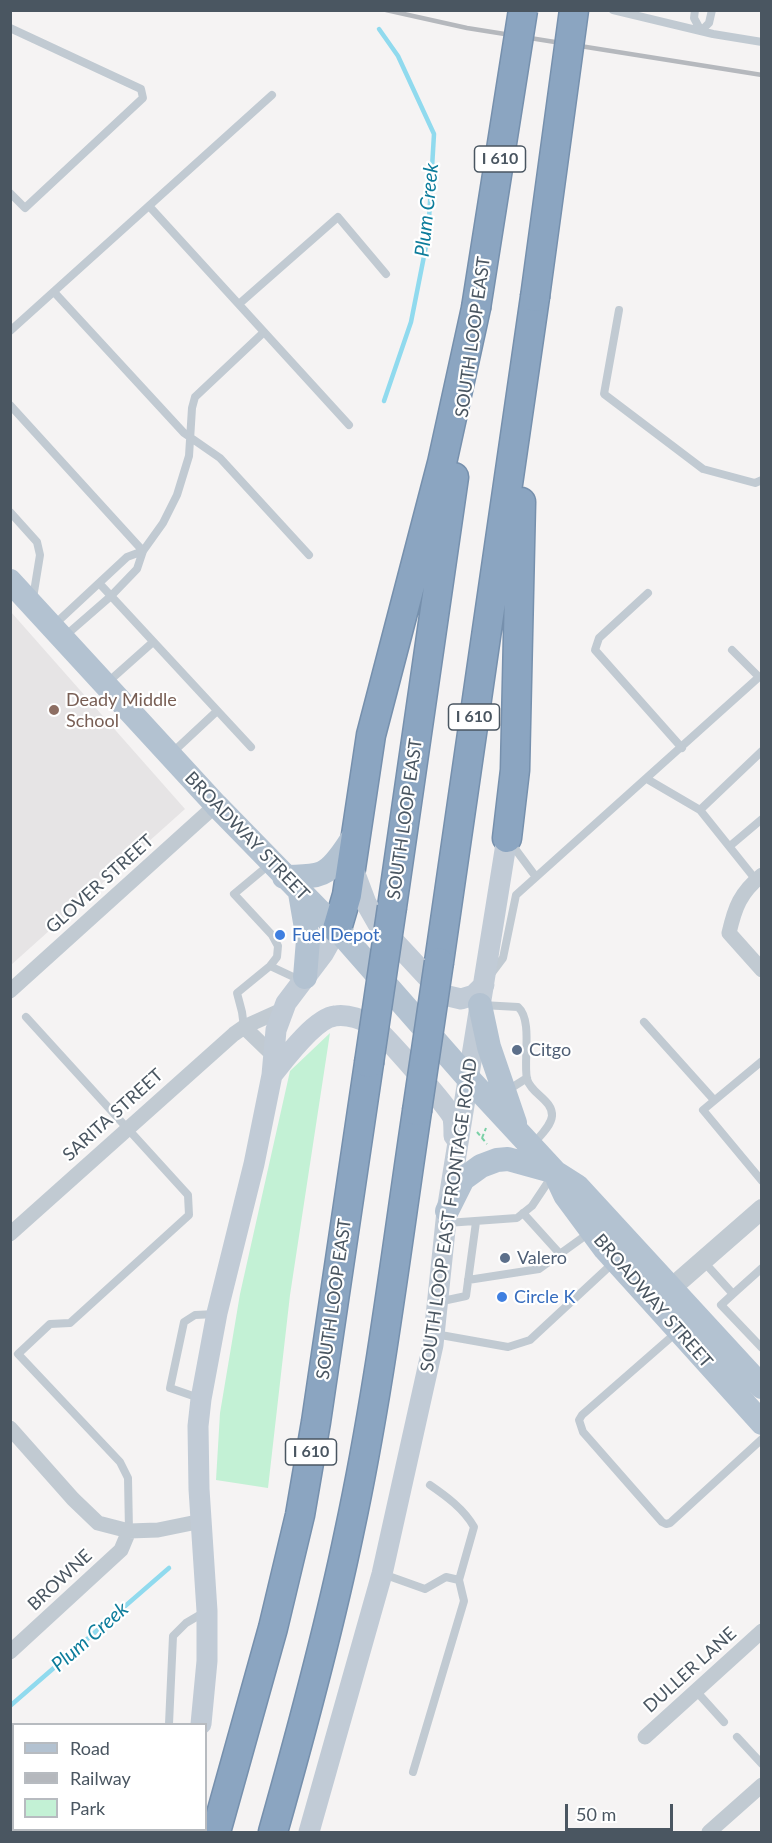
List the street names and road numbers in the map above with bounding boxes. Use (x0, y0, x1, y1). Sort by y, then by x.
road number: I 610 (474, 146, 526, 172)
street label: SOUTH LOOP EAST (451, 255, 495, 419)
road number: I 610 (448, 704, 500, 730)
street label: SOUTH LOOP EAST (383, 737, 427, 901)
street label: BROADWAY STREET (180, 767, 314, 905)
street label: GLOVER STREET (42, 830, 158, 938)
street label: SOUTH LOOP EAST FRONTAGE ROAD (416, 1057, 482, 1373)
street label: SARITA STREET (58, 1064, 168, 1166)
street label: SOUTH LOOP EAST (312, 1217, 356, 1381)
street label: BROADWAY STREET (589, 1230, 717, 1372)
road number: I 610 (286, 1439, 336, 1465)
street label: BROWNE (23, 1545, 97, 1615)
street label: DULLER LANE (639, 1623, 741, 1717)

